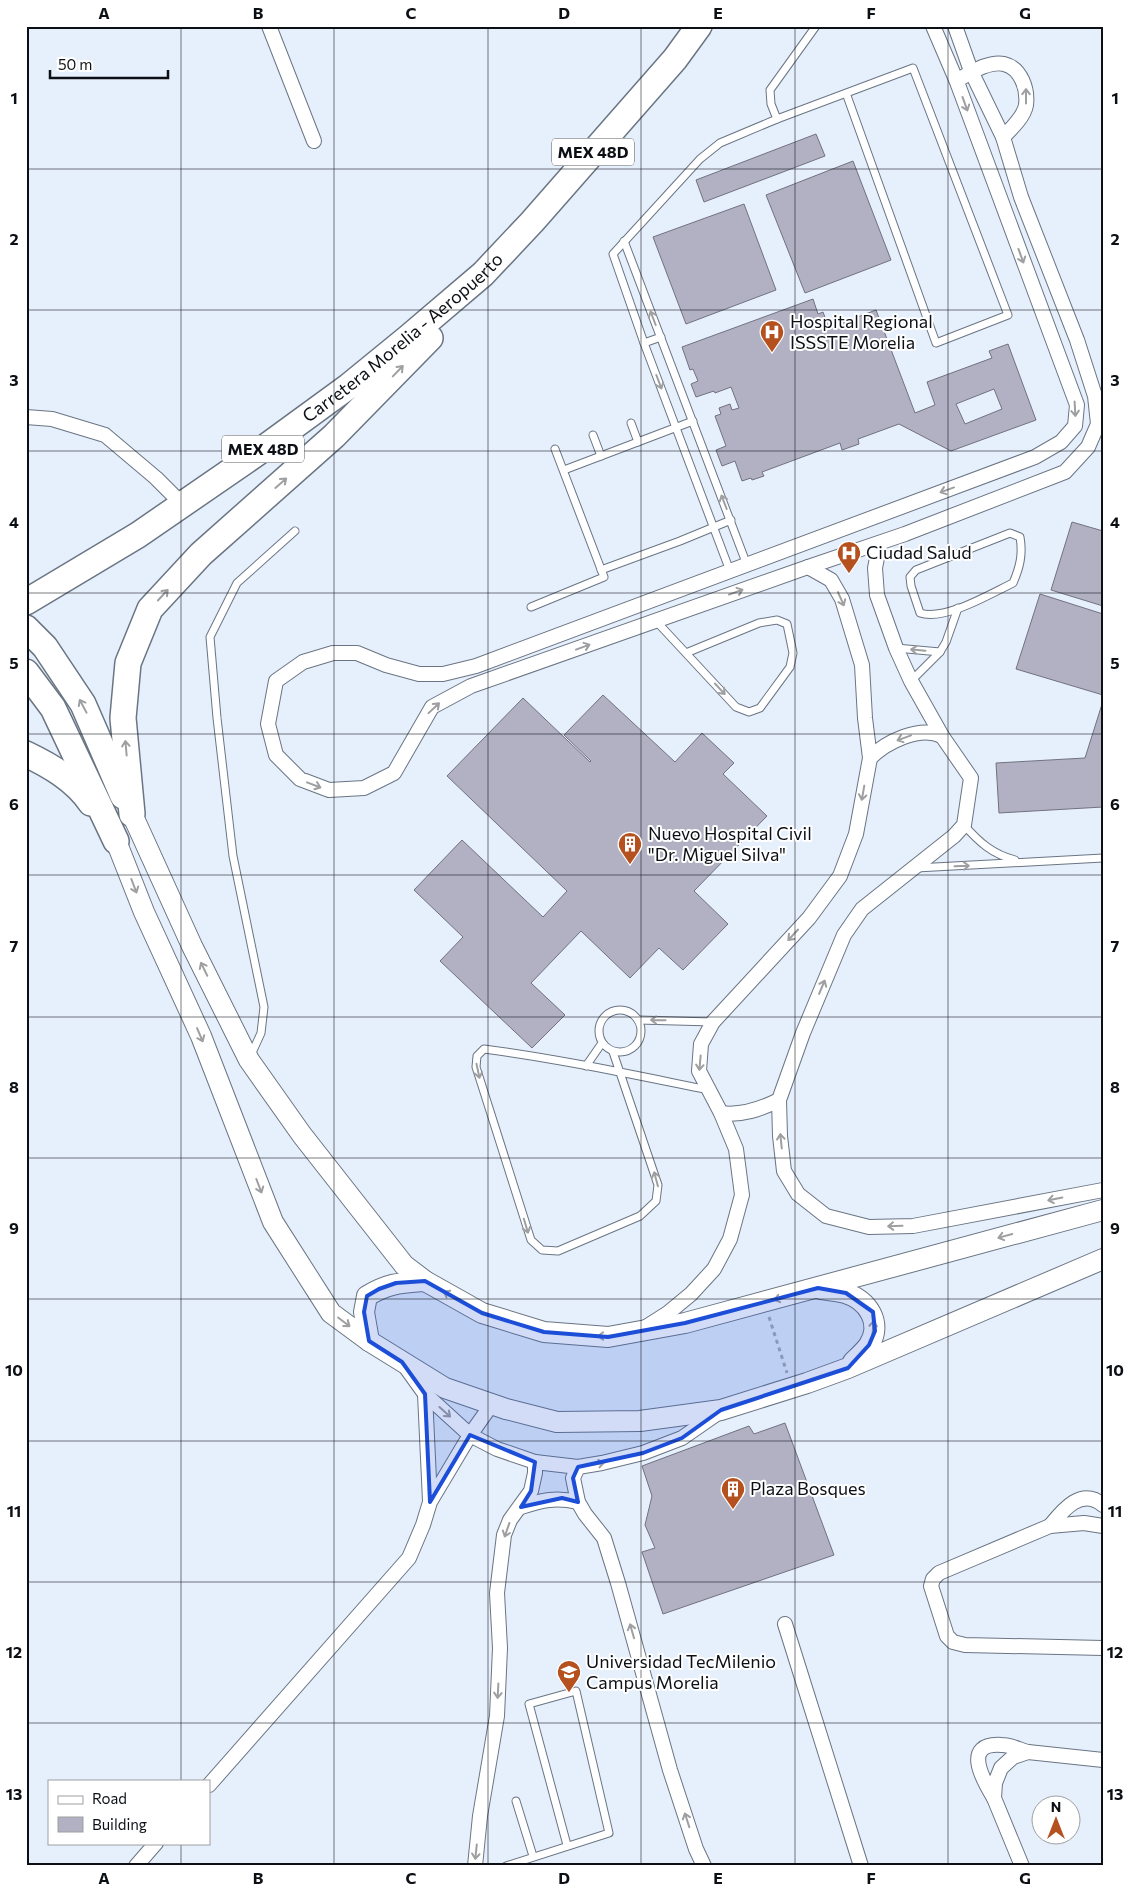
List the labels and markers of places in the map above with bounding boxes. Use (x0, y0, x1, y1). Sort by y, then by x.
place label: Hospital Regional ISSSTE Morelia (790, 310, 933, 353)
hospital icon: Hospital Regional ISSSTE Morelia (759, 319, 785, 353)
hospital icon: Ciudad Salud (836, 540, 862, 574)
place label: Ciudad Salud (866, 541, 972, 563)
place label: Nuevo Hospital Civil "Dr. Miguel Silva" (648, 822, 812, 865)
building icon: Nuevo Hospital Civil "Dr. Miguel Silva" (617, 831, 643, 865)
building icon: Plaza Bosques (720, 1476, 746, 1510)
place label: Plaza Bosques (750, 1477, 866, 1499)
place label: Universidad TecMilenio Campus Morelia (586, 1650, 776, 1693)
school or university icon: Universidad TecMilenio Campus Morelia (556, 1659, 582, 1693)

